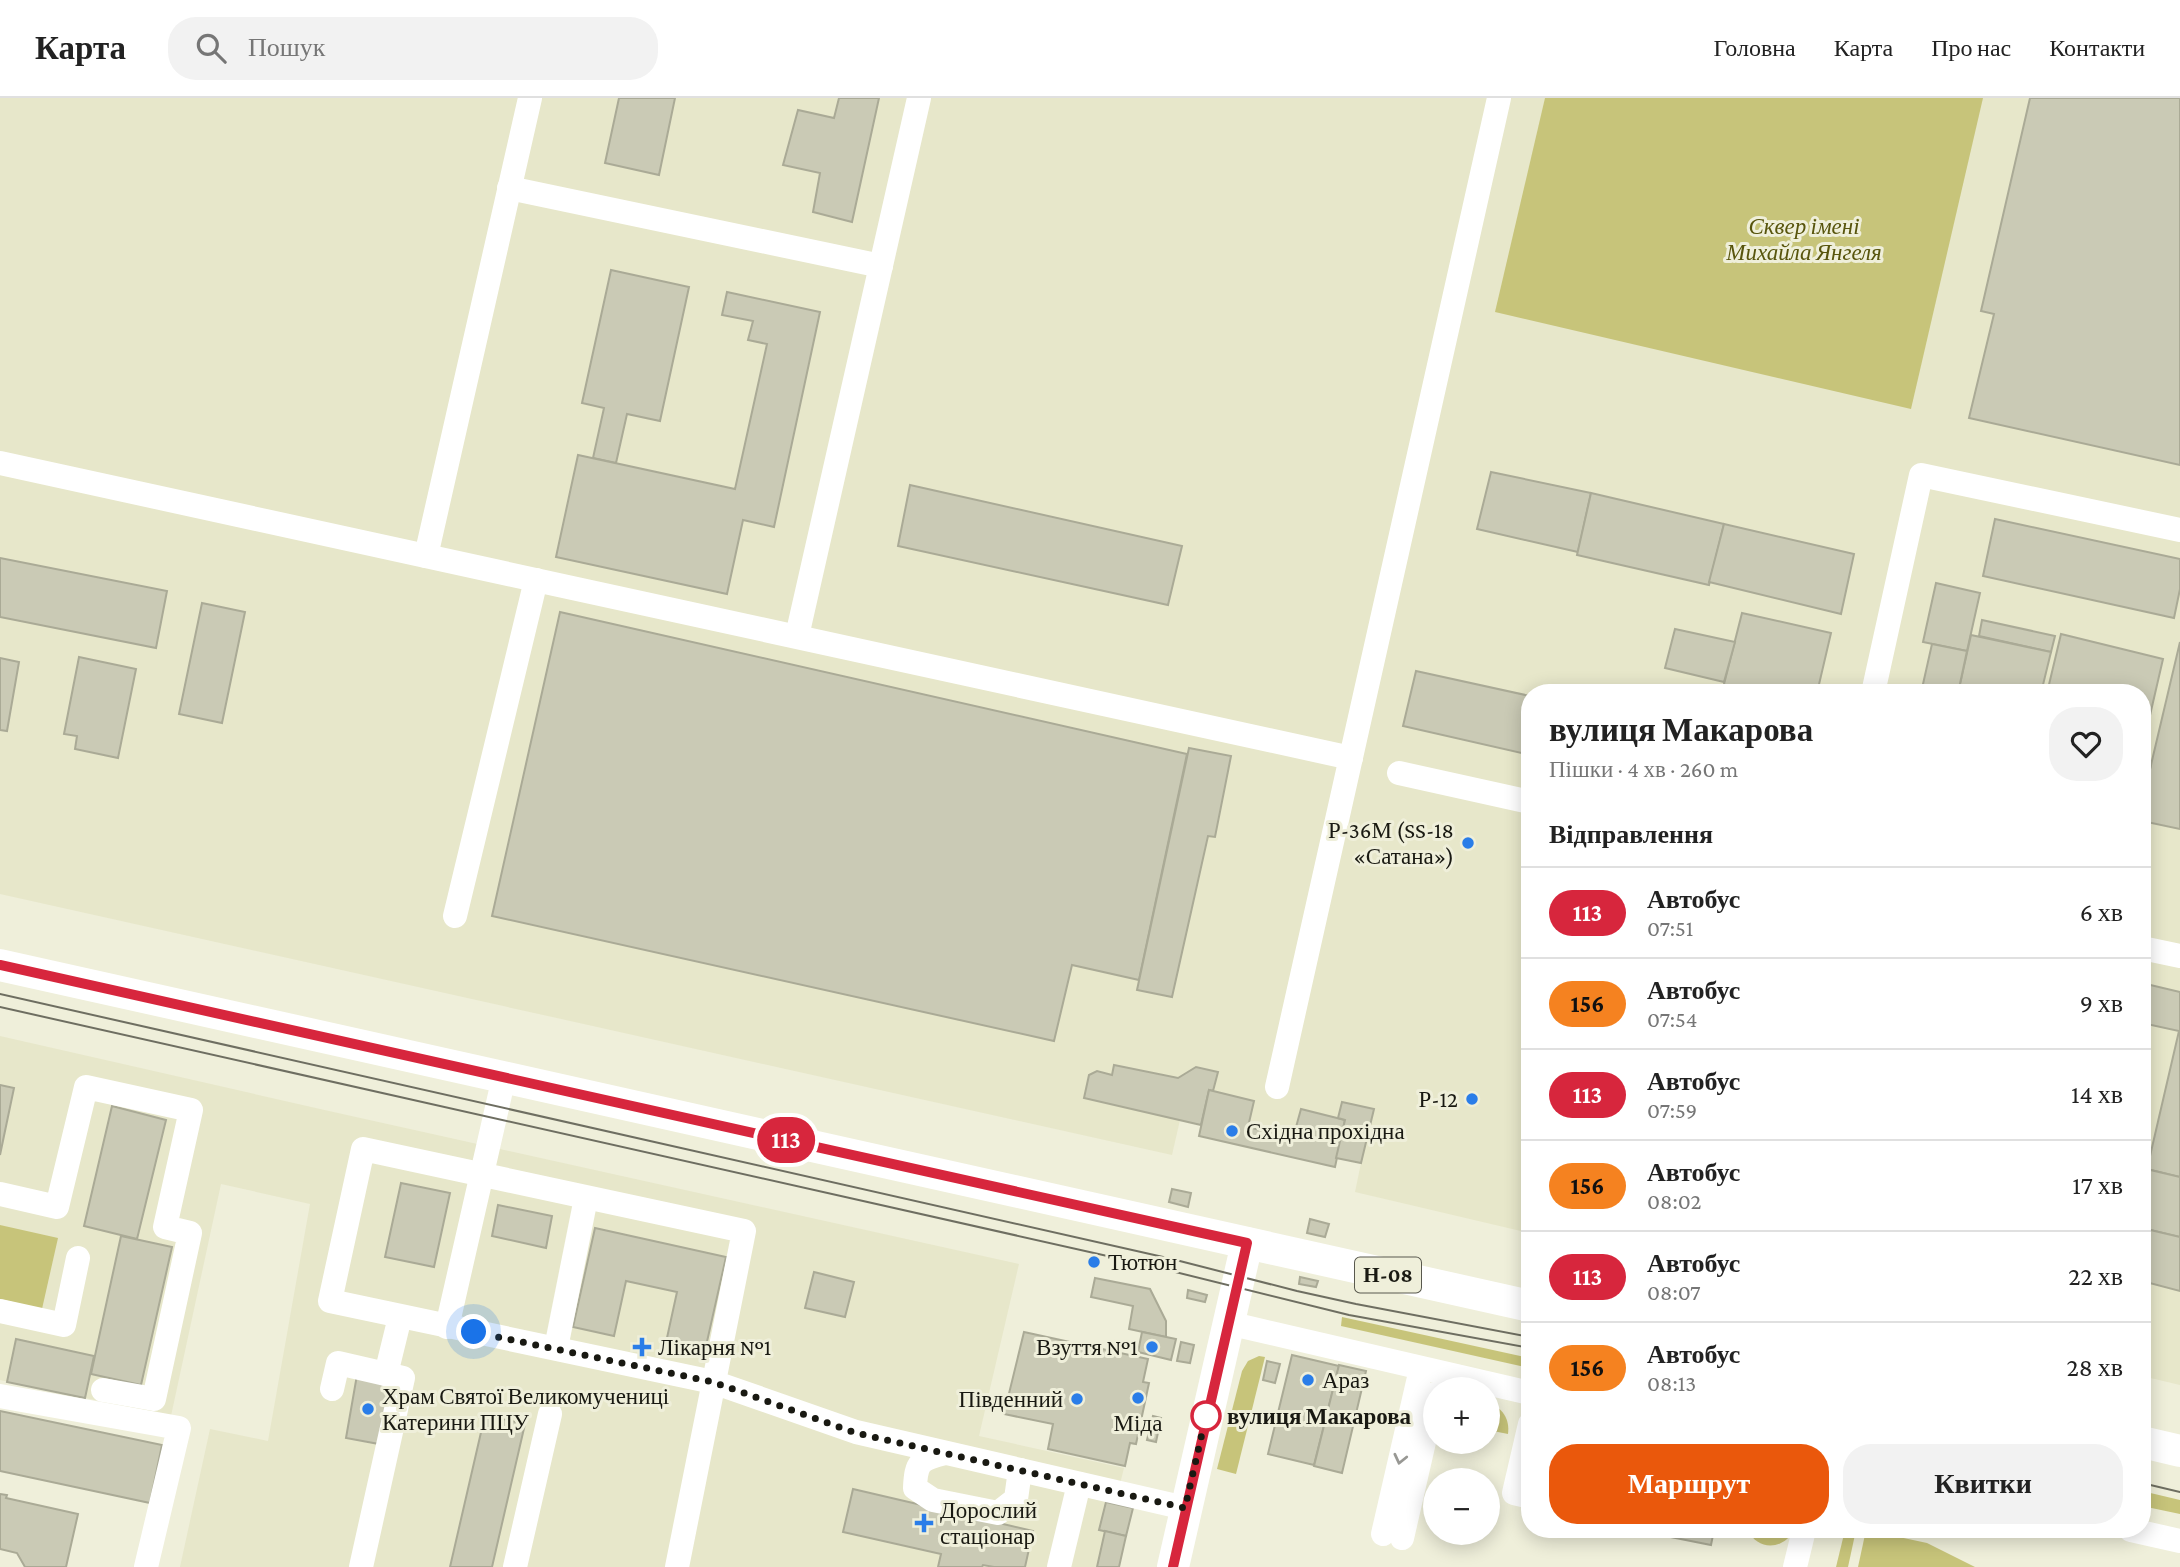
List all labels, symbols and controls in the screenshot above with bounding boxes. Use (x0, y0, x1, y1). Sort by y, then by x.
search box (168, 17, 658, 80)
text: Карта (35, 29, 126, 66)
icon: search (192, 29, 230, 67)
text: Пошук (248, 33, 325, 62)
text: Головна (1714, 34, 1796, 61)
text: Карта (1834, 34, 1893, 61)
text: Про нас (1931, 34, 2011, 61)
text: Контакти (2049, 34, 2145, 61)
park label: Сквер імені Михайла Янгеля (1725, 213, 1882, 265)
button: heart (2049, 707, 2123, 781)
text: вулиця Макарова (1549, 711, 1813, 748)
text: Пішки · 4 хв · 260 m (1549, 756, 1738, 782)
place label: Р-36М (SS-18 «Сатана») (1328, 817, 1454, 870)
text: Відправлення (1549, 820, 1713, 849)
marker: Р-36М (SS-18 «Сатана») (1460, 835, 1476, 851)
text: Автобус (1647, 885, 1740, 914)
text: 6 хв (2080, 898, 2123, 927)
text: 113 (1573, 899, 1602, 926)
text: 07:51 (1647, 915, 1693, 941)
text: Автобус (1647, 976, 1740, 1005)
text: 9 хв (2080, 989, 2123, 1018)
text: 156 (1571, 990, 1604, 1017)
text: 07:54 (1647, 1006, 1698, 1032)
text: Автобус (1647, 1067, 1740, 1096)
text: 14 хв (2071, 1080, 2123, 1109)
text: 113 (1573, 1081, 1602, 1108)
place label: Р-12 (1419, 1086, 1458, 1112)
marker: Р-12 (1464, 1091, 1480, 1107)
text: 07:59 (1647, 1097, 1697, 1123)
line badge: 113 (746, 1117, 826, 1163)
place label: Східна прохідна (1246, 1118, 1405, 1144)
marker: Східна прохідна (1224, 1123, 1240, 1139)
text: 113 (771, 1126, 801, 1153)
text: Автобус (1647, 1158, 1740, 1187)
text: 17 хв (2072, 1171, 2123, 1200)
text: 156 (1571, 1172, 1604, 1199)
text: 08:02 (1647, 1188, 1701, 1214)
place label: Тютюн (1108, 1249, 1177, 1275)
text: Автобус (1647, 1249, 1740, 1278)
marker: Тютюн (1086, 1254, 1102, 1270)
road number: Н-08 (1355, 1258, 1421, 1292)
text: 22 хв (2068, 1262, 2123, 1291)
text: 113 (1573, 1263, 1602, 1290)
text: 08:07 (1647, 1279, 1701, 1305)
your location (456, 1314, 491, 1349)
place label: Лікарня №1 (658, 1334, 771, 1360)
place label: Взуття №1 (1036, 1334, 1138, 1360)
marker: Лікарня №1 (632, 1337, 652, 1357)
marker: Взуття №1 (1144, 1339, 1160, 1355)
text: Автобус (1647, 1340, 1740, 1369)
text: 28 хв (2066, 1353, 2123, 1382)
text: 156 (1571, 1354, 1604, 1381)
place label: Араз (1322, 1367, 1369, 1393)
text: 08:13 (1647, 1370, 1696, 1396)
marker: Араз (1300, 1372, 1316, 1388)
map controls (1423, 1377, 1500, 1545)
button: + (1423, 1377, 1500, 1454)
place label: Храм Святої Великомучениці Катерини ПЦУ (382, 1383, 669, 1435)
place label: Південний (959, 1386, 1063, 1412)
marker: Міда (1130, 1390, 1146, 1406)
marker: Південний (1069, 1391, 1085, 1407)
marker: Храм Святої Великомучениці Катерини ПЦУ (360, 1401, 376, 1417)
marker: вулиця Макарова (1191, 1401, 1221, 1431)
place label: вулиця Макарова (1227, 1403, 1412, 1429)
place label: Міда (1114, 1410, 1162, 1436)
button: Маршрут (1549, 1444, 1829, 1524)
button: Квитки (1843, 1444, 2123, 1524)
one-way arrow (1394, 1453, 1408, 1465)
button: − (1423, 1468, 1500, 1545)
place label: Дорослий стаціонар (940, 1497, 1037, 1549)
marker: Дорослий стаціонар (914, 1513, 934, 1533)

